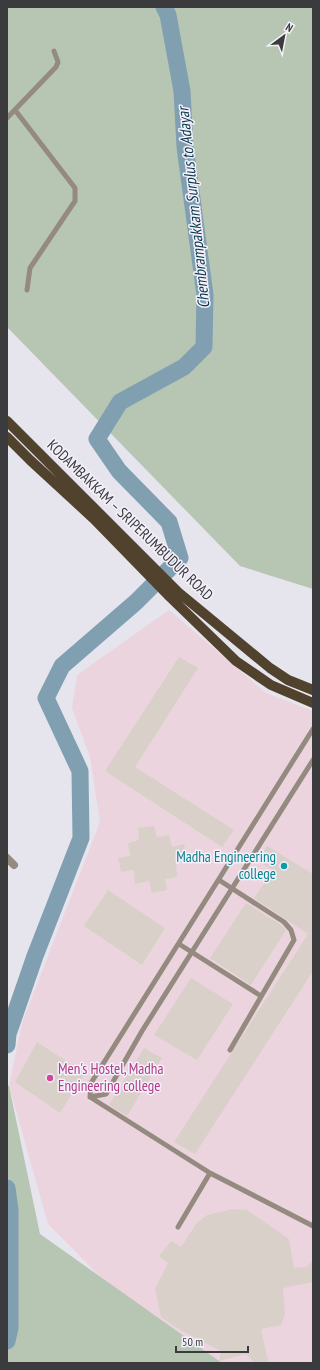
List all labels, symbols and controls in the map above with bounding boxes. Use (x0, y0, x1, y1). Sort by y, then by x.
north arrow (264, 16, 304, 56)
text: N (283, 20, 296, 35)
water label: Chembrampakkam Surplus to Adayar (172, 104, 214, 309)
street label: KODAMBAKKAM – SRIPERUMBUDUR ROAD (43, 435, 217, 604)
place label: Madha Engineering college (176, 847, 276, 883)
marker: Madha Engineering college (279, 861, 289, 871)
place label: Men's Hostel, Madha Engineering college (58, 1059, 163, 1095)
marker: Men's Hostel, Madha Engineering college (45, 1073, 55, 1083)
scale bar (176, 1328, 248, 1354)
text: 50 m (182, 1334, 203, 1349)

